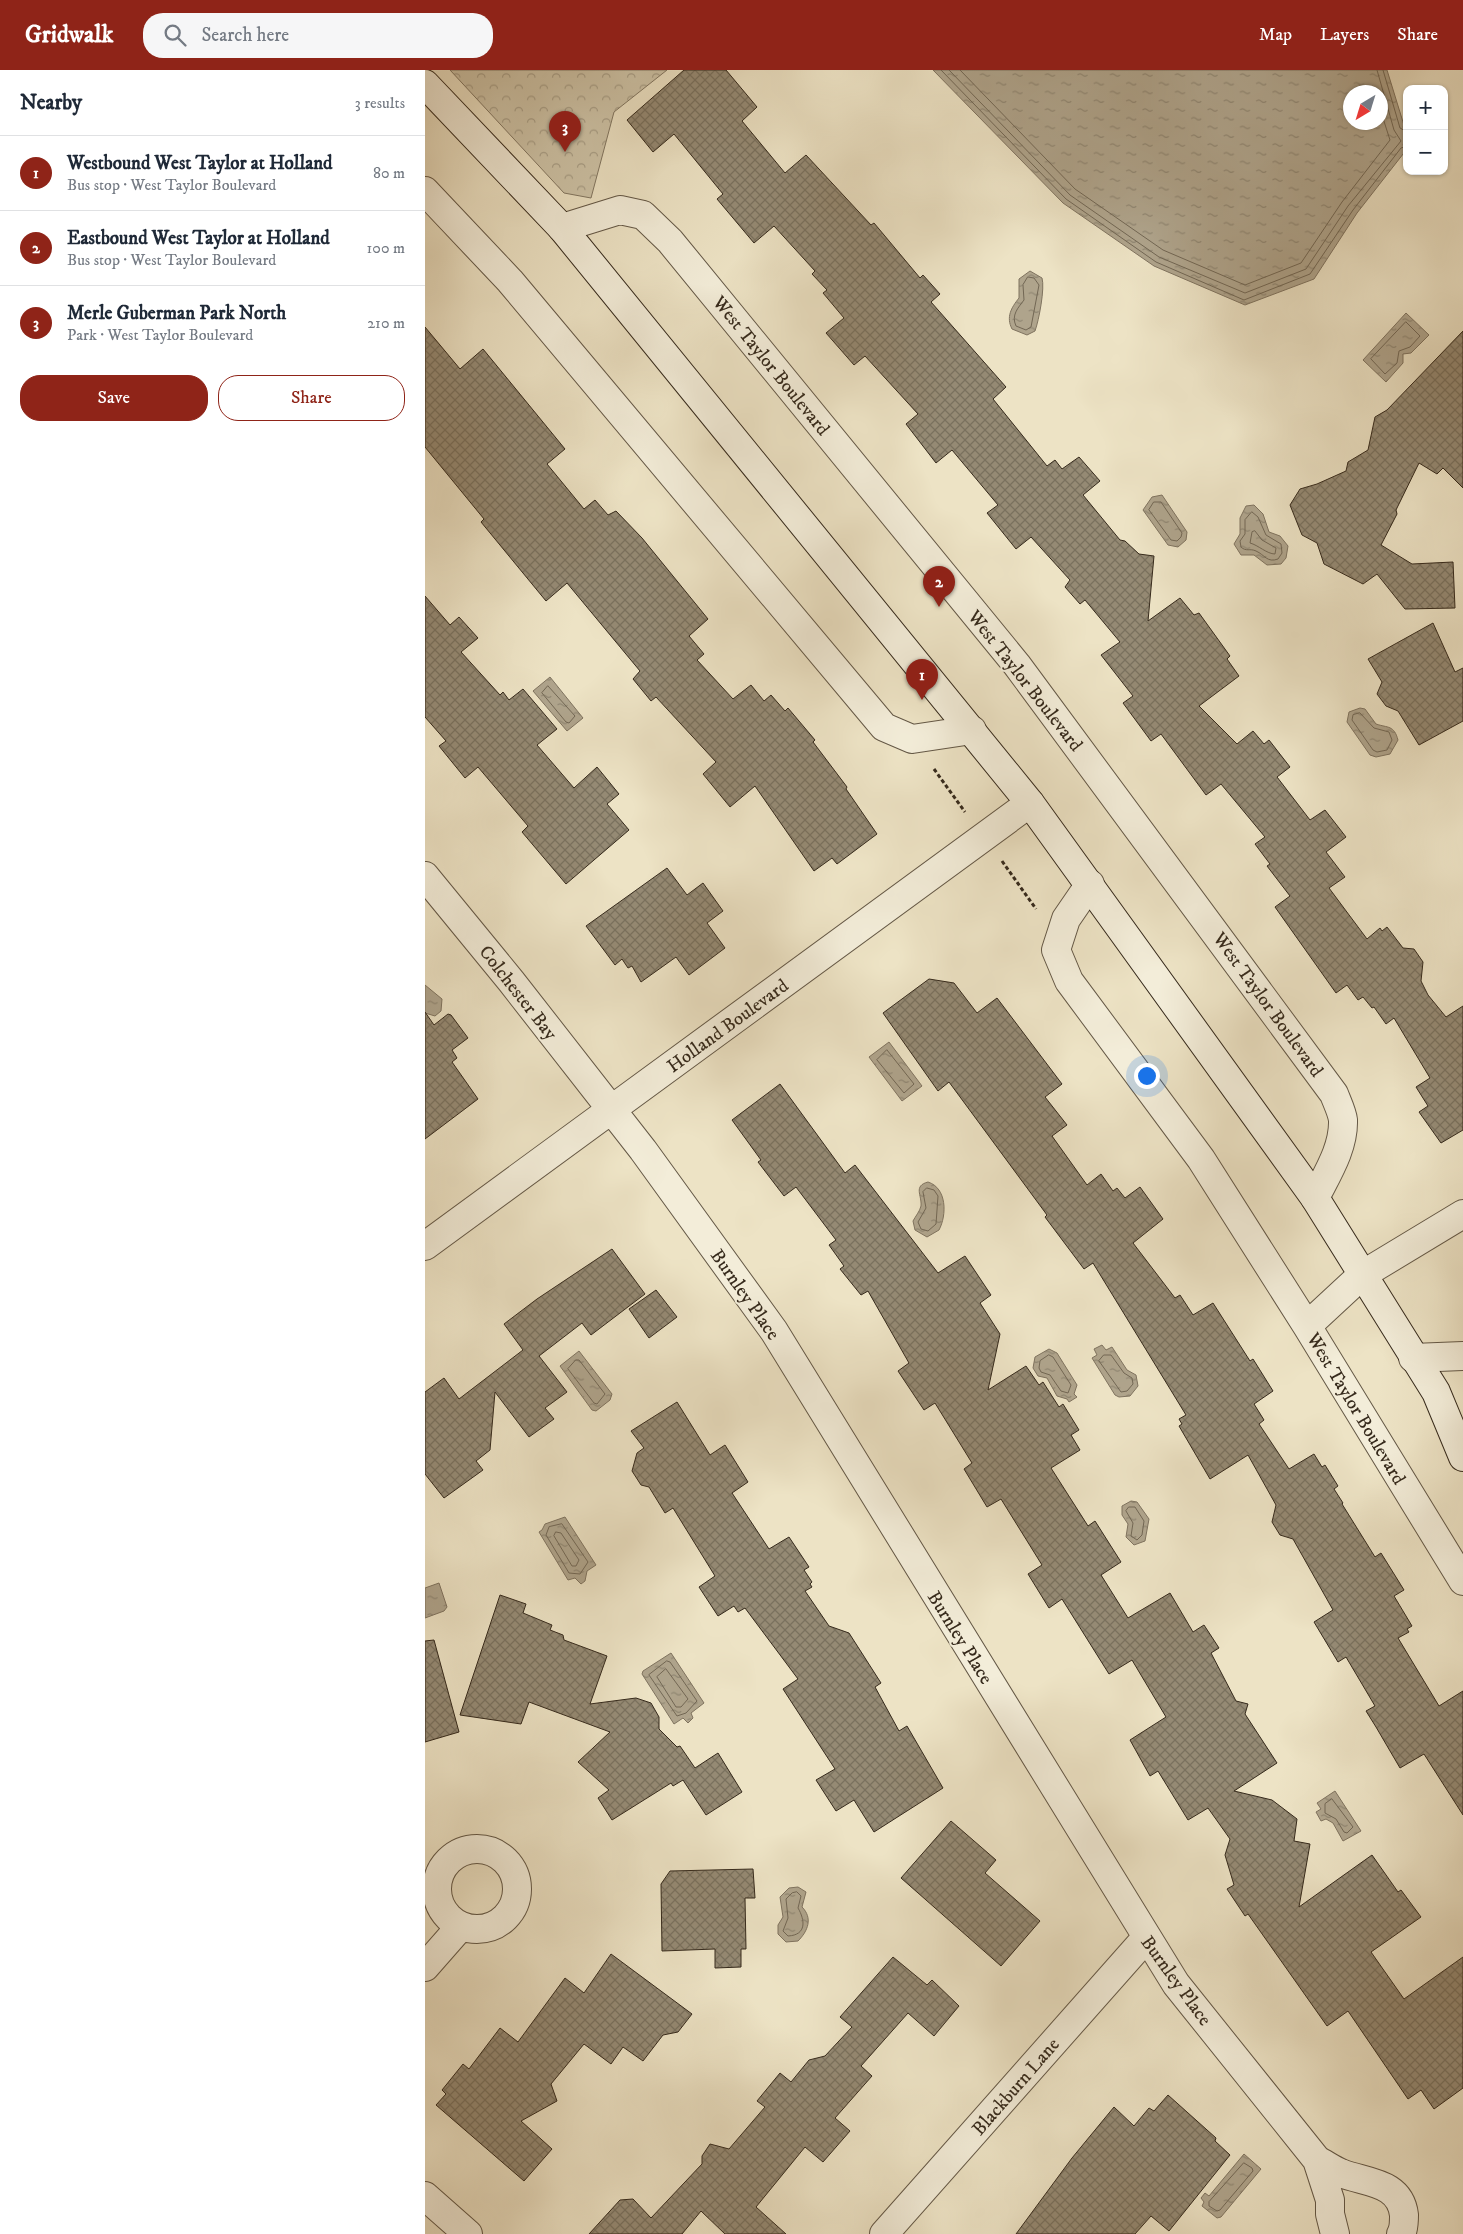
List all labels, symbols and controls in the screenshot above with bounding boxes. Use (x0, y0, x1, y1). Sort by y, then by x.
search box (143, 13, 493, 58)
text: Gridwalk (25, 20, 113, 50)
icon: search (161, 21, 189, 49)
text: Search here (201, 24, 289, 47)
text: Map (1259, 24, 1292, 46)
text: Layers (1320, 24, 1369, 46)
text: Share (1397, 24, 1438, 46)
north arrow (1343, 85, 1388, 130)
map controls (1403, 85, 1448, 175)
button: + (1403, 85, 1448, 130)
text: Nearby (20, 90, 82, 116)
text: 3 results (355, 93, 405, 113)
pin: 3 (549, 111, 581, 152)
button: − (1403, 130, 1448, 175)
text: Westbound West Taylor at Holland (67, 152, 333, 175)
text: 1 (33, 163, 39, 183)
text: 80 m (373, 163, 405, 183)
text: Bus stop · West Taylor Boulevard (67, 175, 276, 195)
text: Eastbound West Taylor at Holland (67, 227, 330, 250)
text: 2 (32, 238, 40, 258)
text: 100 m (367, 238, 405, 258)
text: Bus stop · West Taylor Boulevard (67, 250, 276, 270)
street label: West Taylor Boulevard (707, 291, 835, 441)
text: Merle Guberman Park North (67, 302, 286, 325)
text: 3 (33, 313, 39, 333)
text: 210 m (367, 313, 405, 333)
text: Park · West Taylor Boulevard (67, 325, 253, 345)
button: Save (20, 375, 208, 421)
button: Share (218, 375, 405, 421)
pin: 2 (923, 566, 955, 607)
street label: West Taylor Boulevard (962, 605, 1087, 757)
pin: 1 (906, 659, 938, 700)
street label: West Taylor Boulevard (1207, 927, 1328, 1082)
street label: Colchester Bay (474, 941, 563, 1046)
street label: Holland Boulevard (663, 974, 794, 1078)
your location (1134, 1063, 1160, 1089)
street label: Burnley Place (705, 1245, 785, 1345)
street label: West Taylor Boulevard (1301, 1328, 1410, 1489)
street label: Burnley Place (922, 1587, 998, 1689)
street label: Burnley Place (1135, 1931, 1216, 2030)
street label: Blackburn Lane (967, 2033, 1065, 2141)

